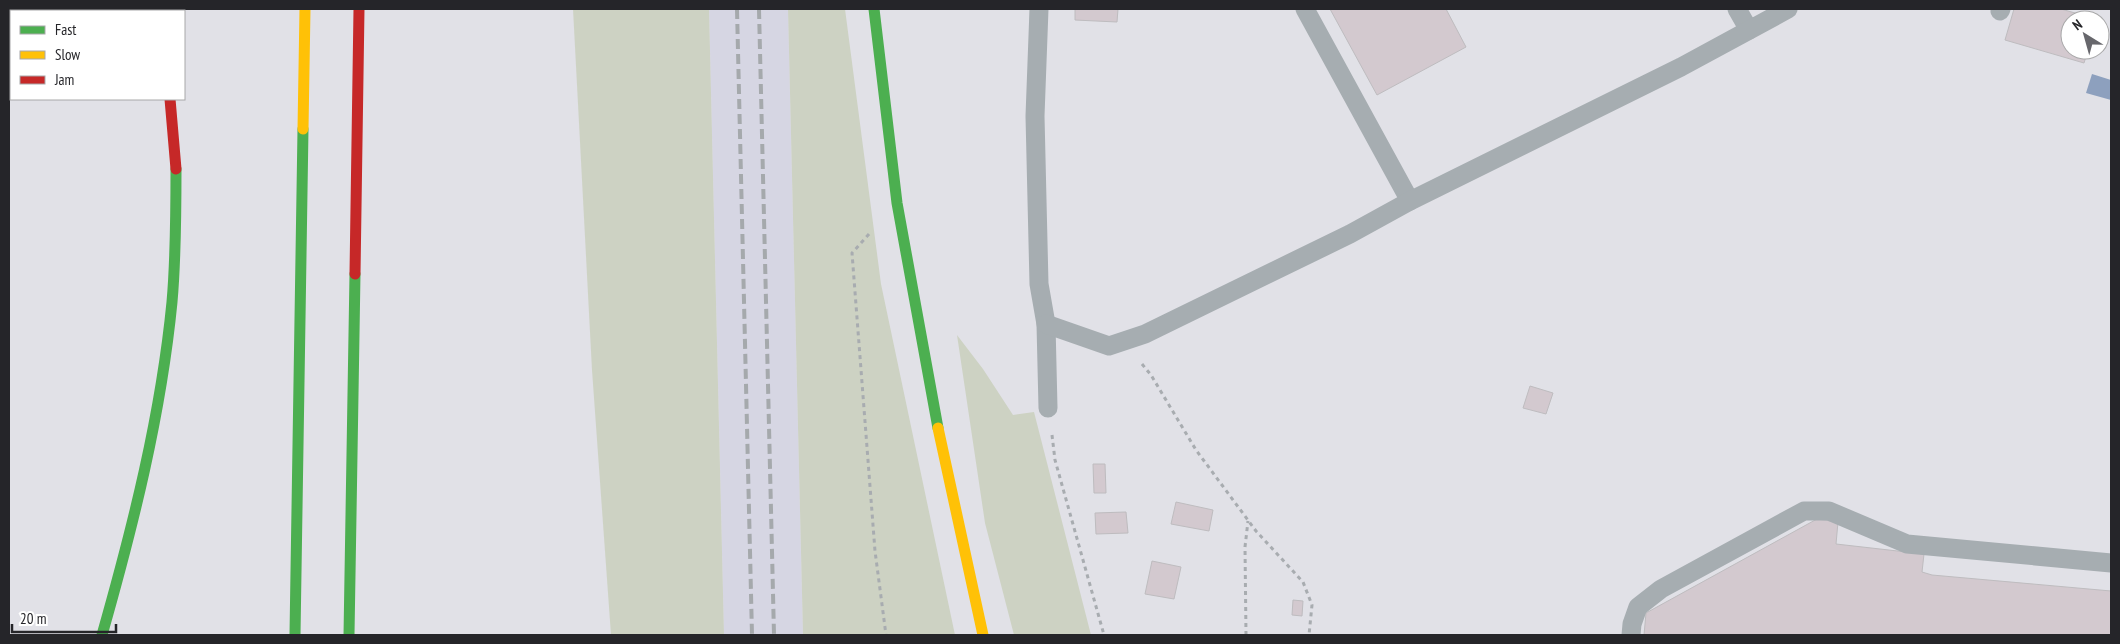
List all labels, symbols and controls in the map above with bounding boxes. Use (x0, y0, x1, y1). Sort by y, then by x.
legend (10, 10, 185, 100)
north arrow (2060, 10, 2110, 60)
text: N (2069, 15, 2086, 34)
text: Fast (55, 20, 76, 39)
text: Slow (55, 45, 80, 64)
text: Jam (54, 70, 74, 89)
scale bar (12, 602, 116, 634)
text: 20 m (20, 609, 46, 628)

